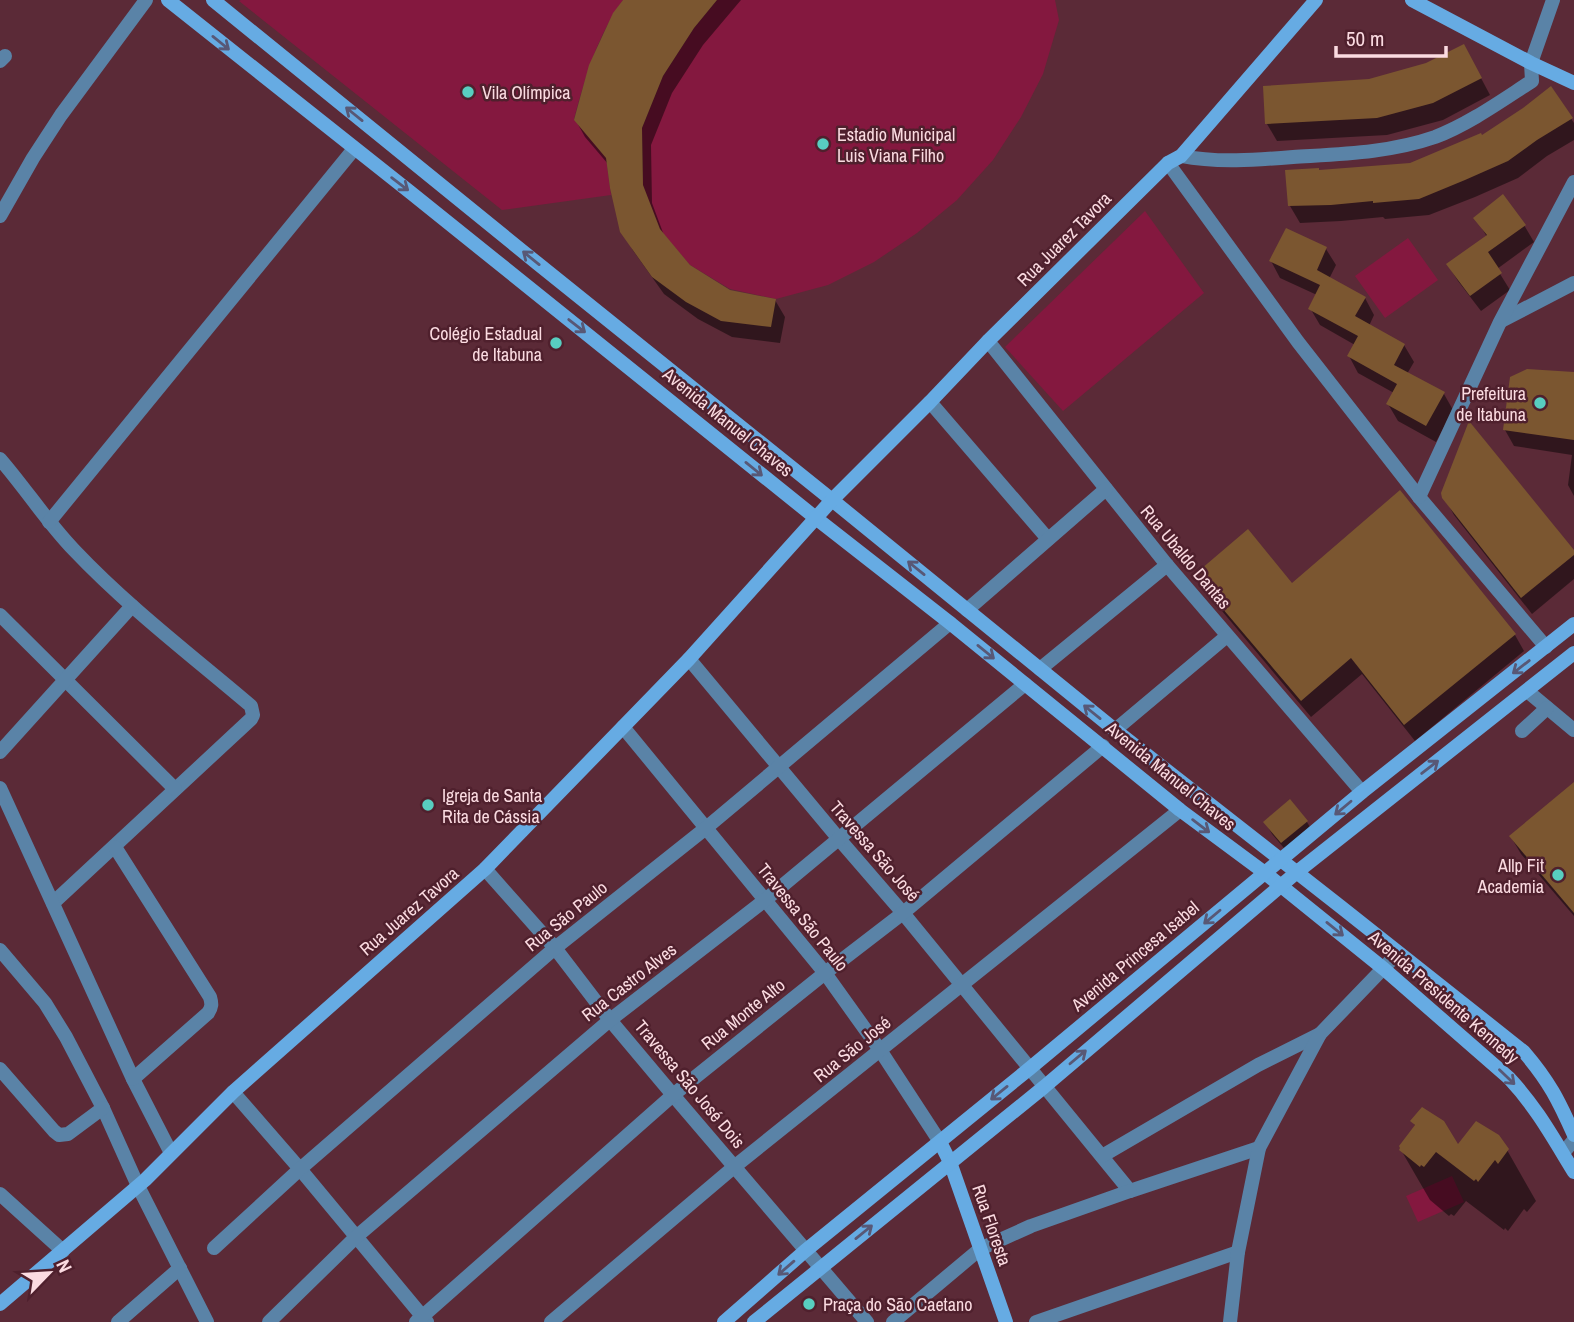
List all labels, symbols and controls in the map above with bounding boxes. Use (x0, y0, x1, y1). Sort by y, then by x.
scale bar (1336, 14, 1446, 58)
text: 50 m (1346, 24, 1384, 53)
one-way arrow (212, 35, 230, 50)
place label: Vila Olímpica (482, 80, 570, 105)
marker: Vila Olímpica (460, 84, 476, 100)
one-way arrow (346, 106, 364, 122)
place label: Estadio Municipal Luis Viana Filho (837, 122, 955, 168)
marker: Estadio Municipal Luis Viana Filho (815, 136, 831, 152)
one-way arrow (390, 176, 408, 191)
street label: Rua Juarez Tavora (1011, 186, 1117, 292)
one-way arrow (522, 250, 540, 266)
one-way arrow (567, 319, 586, 334)
place label: Colégio Estadual de Itabuna (430, 321, 542, 367)
marker: Colégio Estadual de Itabuna (548, 335, 564, 351)
street label: Avenida Manuel Chaves (657, 361, 798, 482)
place label: Prefeitura de Itabuna (1456, 381, 1526, 427)
marker: Prefeitura de Itabuna (1532, 395, 1548, 411)
one-way arrow (745, 461, 763, 476)
street label: Rua Ubaldo Dantas (1135, 500, 1237, 614)
one-way arrow (907, 560, 925, 576)
one-way arrow (976, 644, 994, 660)
one-way arrow (1512, 659, 1530, 674)
one-way arrow (1083, 704, 1101, 720)
street label: Avenida Manuel Chaves (1100, 715, 1241, 836)
one-way arrow (1421, 760, 1439, 775)
place label: Igreja de Santa Rita de Cássia (442, 783, 542, 829)
street label: Travessa São José (824, 795, 926, 907)
marker: Igreja de Santa Rita de Cássia (420, 797, 436, 813)
one-way arrow (1334, 800, 1352, 816)
one-way arrow (1191, 818, 1210, 833)
place label: Allp Fit Academia (1477, 853, 1544, 899)
street label: Travessa São Paulo (752, 858, 854, 976)
street label: Rua Juarez Tavora (354, 861, 464, 961)
marker: Allp Fit Academia (1550, 867, 1566, 883)
street label: Rua São Paulo (520, 875, 612, 957)
street label: Avenida Princesa Isabel (1065, 895, 1204, 1018)
one-way arrow (1204, 909, 1222, 924)
one-way arrow (1325, 921, 1343, 937)
street label: Avenida Presidente Kennedy (1363, 924, 1525, 1070)
street label: Rua Castro Alves (576, 937, 682, 1027)
street label: Rua Monte Alto (696, 973, 790, 1055)
street label: Rua São José (808, 1010, 896, 1088)
street label: Travessa São José Dois (629, 1015, 751, 1153)
one-way arrow (1069, 1049, 1087, 1065)
one-way arrow (1498, 1069, 1515, 1086)
one-way arrow (991, 1085, 1009, 1101)
street label: Rua Floresta (966, 1181, 1018, 1269)
one-way arrow (854, 1224, 872, 1239)
north arrow (14, 1238, 84, 1308)
text: N (50, 1255, 79, 1276)
one-way arrow (777, 1260, 795, 1276)
place label: Praça do São Caetano (823, 1292, 972, 1317)
marker: Praça do São Caetano (801, 1296, 817, 1312)

